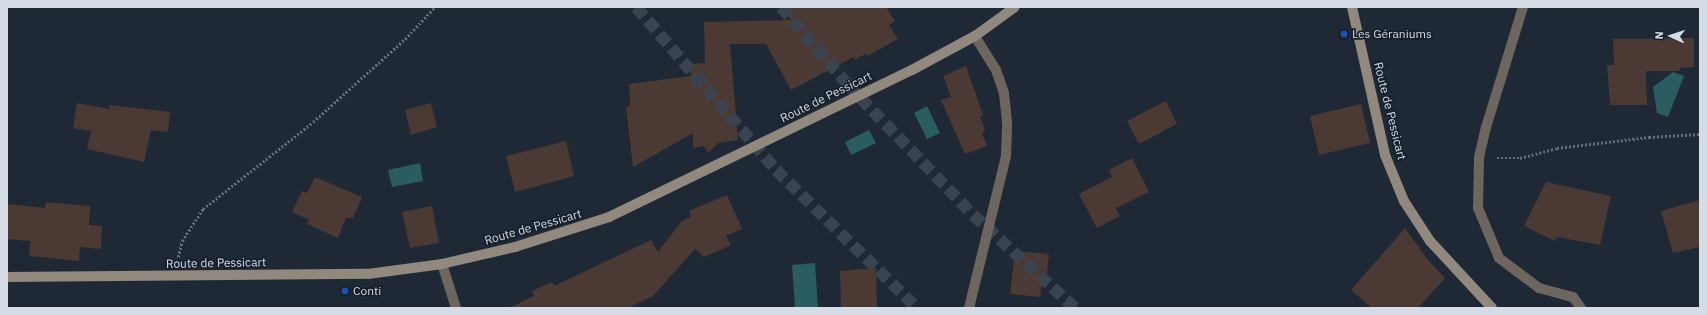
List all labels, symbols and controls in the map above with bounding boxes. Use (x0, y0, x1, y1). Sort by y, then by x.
north arrow (1651, 16, 1691, 56)
place label: Les Géraniums (1352, 27, 1432, 41)
marker: Les Géraniums (1339, 29, 1349, 39)
text: N (1652, 31, 1666, 40)
street label: Route de Pessicart (1371, 61, 1409, 161)
street label: Route de Pessicart (778, 69, 874, 125)
street label: Route de Pessicart (483, 206, 583, 248)
street label: Route de Pessicart (166, 255, 266, 271)
place label: Conti (353, 284, 381, 298)
marker: Conti (340, 286, 350, 296)

